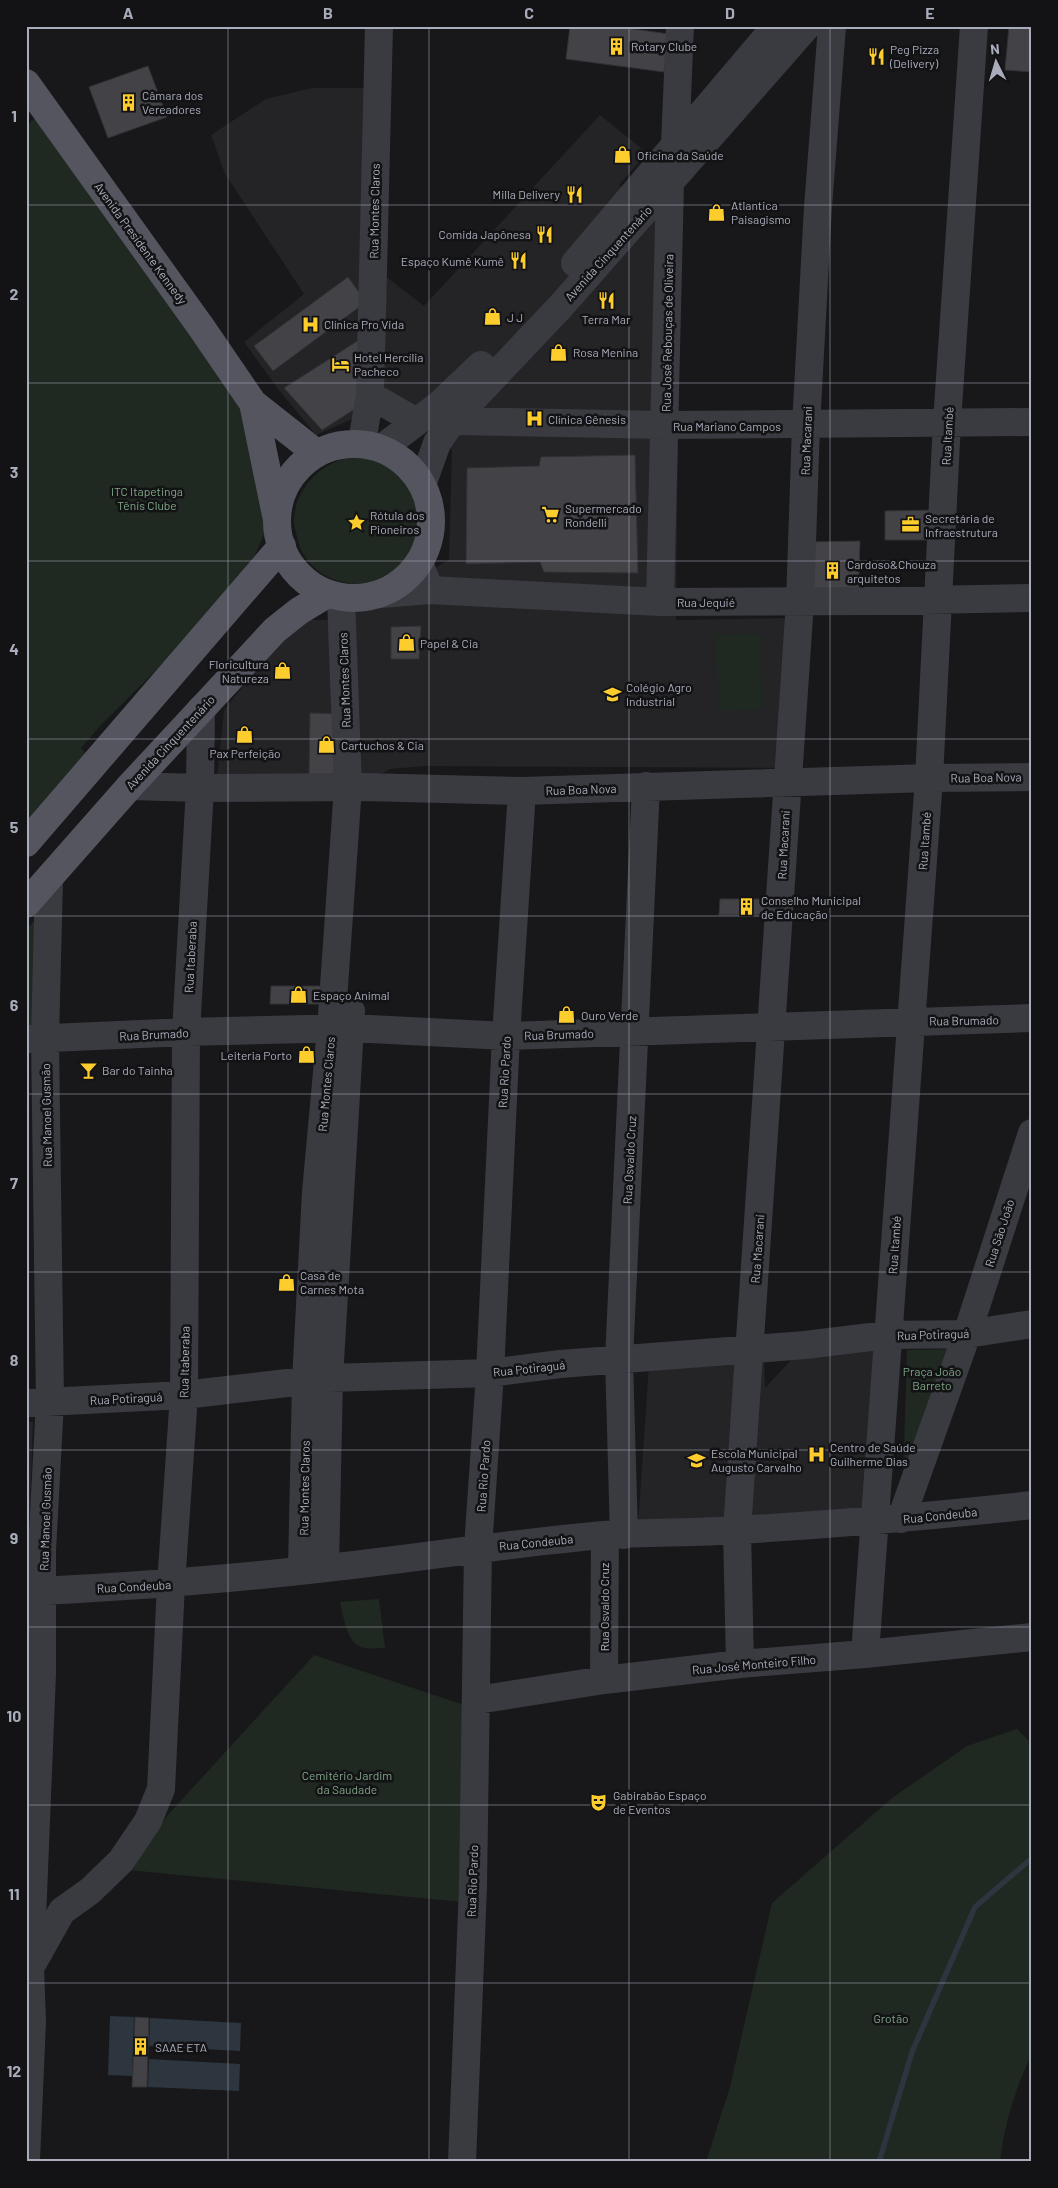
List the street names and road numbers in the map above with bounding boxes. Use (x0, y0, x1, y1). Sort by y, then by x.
street label: Rua Montes Claros (366, 163, 382, 259)
street label: Avenida Presidente Kennedy (92, 179, 190, 307)
street label: Avenida Cinquentenário (562, 202, 654, 304)
street label: Rua José Rebouças de Oliveira (659, 254, 675, 412)
street label: Rua Macaraní (798, 406, 814, 476)
street label: Rua Itambé (938, 406, 956, 466)
street label: Rua Mariano Campos (673, 419, 781, 433)
street label: Rua Jequié (677, 595, 735, 609)
street label: Rua Montes Claros (335, 632, 353, 728)
street label: Avenida Cinquentenário (123, 692, 217, 792)
street label: Rua Boa Nova (950, 769, 1022, 785)
street label: Rua Boa Nova (545, 781, 617, 797)
street label: Rua Macaraní (774, 810, 792, 880)
street label: Rua Itambé (915, 811, 933, 871)
street label: Rua Itaberaba (181, 921, 199, 993)
street label: Rua Brumado (929, 1012, 999, 1028)
street label: Rua Brumado (119, 1025, 189, 1043)
street label: Rua Brumado (524, 1026, 594, 1042)
street label: Rua Montes Claros (315, 1036, 337, 1132)
street label: Rua Rio Pardo (495, 1036, 513, 1108)
street label: Rua Manoel Gusmão (38, 1063, 54, 1167)
street label: Rua Osvaldo Cruz (620, 1115, 638, 1205)
street label: Rua São João (981, 1197, 1017, 1269)
street label: Rua Macaraní (748, 1214, 766, 1284)
street label: Rua Itambé (885, 1215, 903, 1275)
street label: Rua Itaberaba (176, 1326, 192, 1398)
street label: Rua Potiraguá (897, 1326, 969, 1342)
street label: Rua Potiraguá (492, 1357, 566, 1379)
street label: Rua Potiraguá (89, 1389, 163, 1407)
street label: Rua Rio Pardo (473, 1439, 493, 1513)
street label: Rua Montes Claros (296, 1440, 312, 1536)
street label: Rua Manoel Gusmão (36, 1467, 54, 1571)
street label: Rua Condeuba (902, 1504, 978, 1526)
street label: Rua Condeuba (498, 1531, 574, 1553)
street label: Rua Osvaldo Cruz (597, 1563, 611, 1651)
street label: Rua Condeuba (96, 1577, 172, 1595)
street label: Rua José Monteiro Filho (691, 1652, 817, 1676)
street label: Rua Rio Pardo (464, 1845, 480, 1917)

